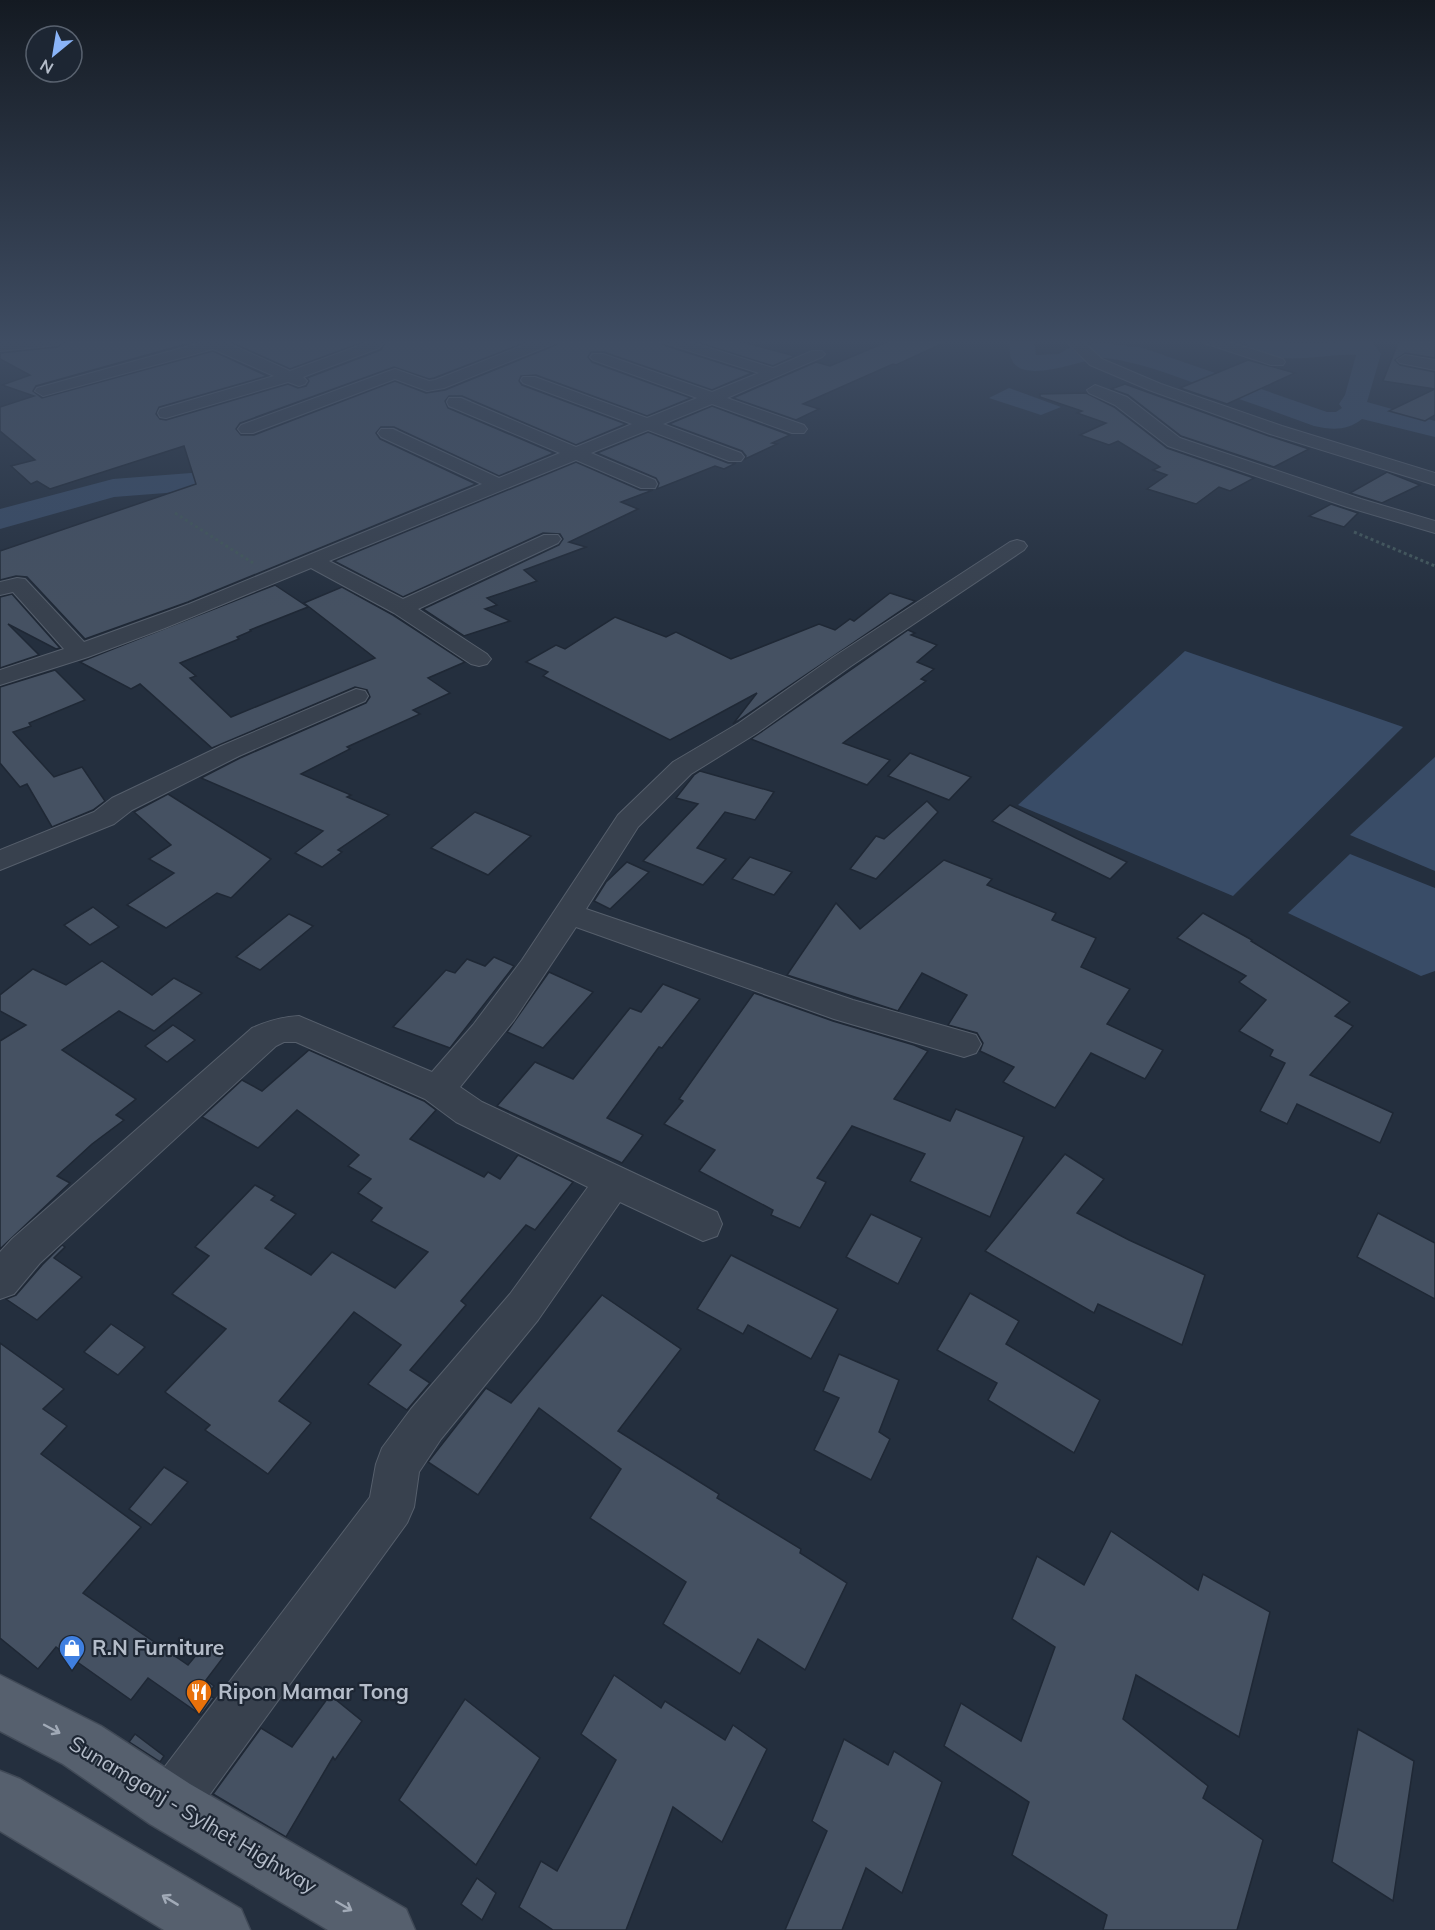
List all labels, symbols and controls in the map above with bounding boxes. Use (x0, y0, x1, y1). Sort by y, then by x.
north arrow (24, 24, 84, 84)
text: N (36, 55, 57, 79)
shop icon: R.N Furniture (57, 1633, 87, 1671)
place label: R.N Furniture (92, 1634, 224, 1660)
restaurant icon: Ripon Mamar Tong (184, 1677, 214, 1715)
place label: Ripon Mamar Tong (218, 1678, 409, 1704)
one-way arrow (43, 1723, 60, 1735)
street label: Sunamganj - Sylhet Highway (65, 1730, 322, 1899)
one-way arrow (162, 1894, 179, 1906)
one-way arrow (335, 1900, 352, 1912)

